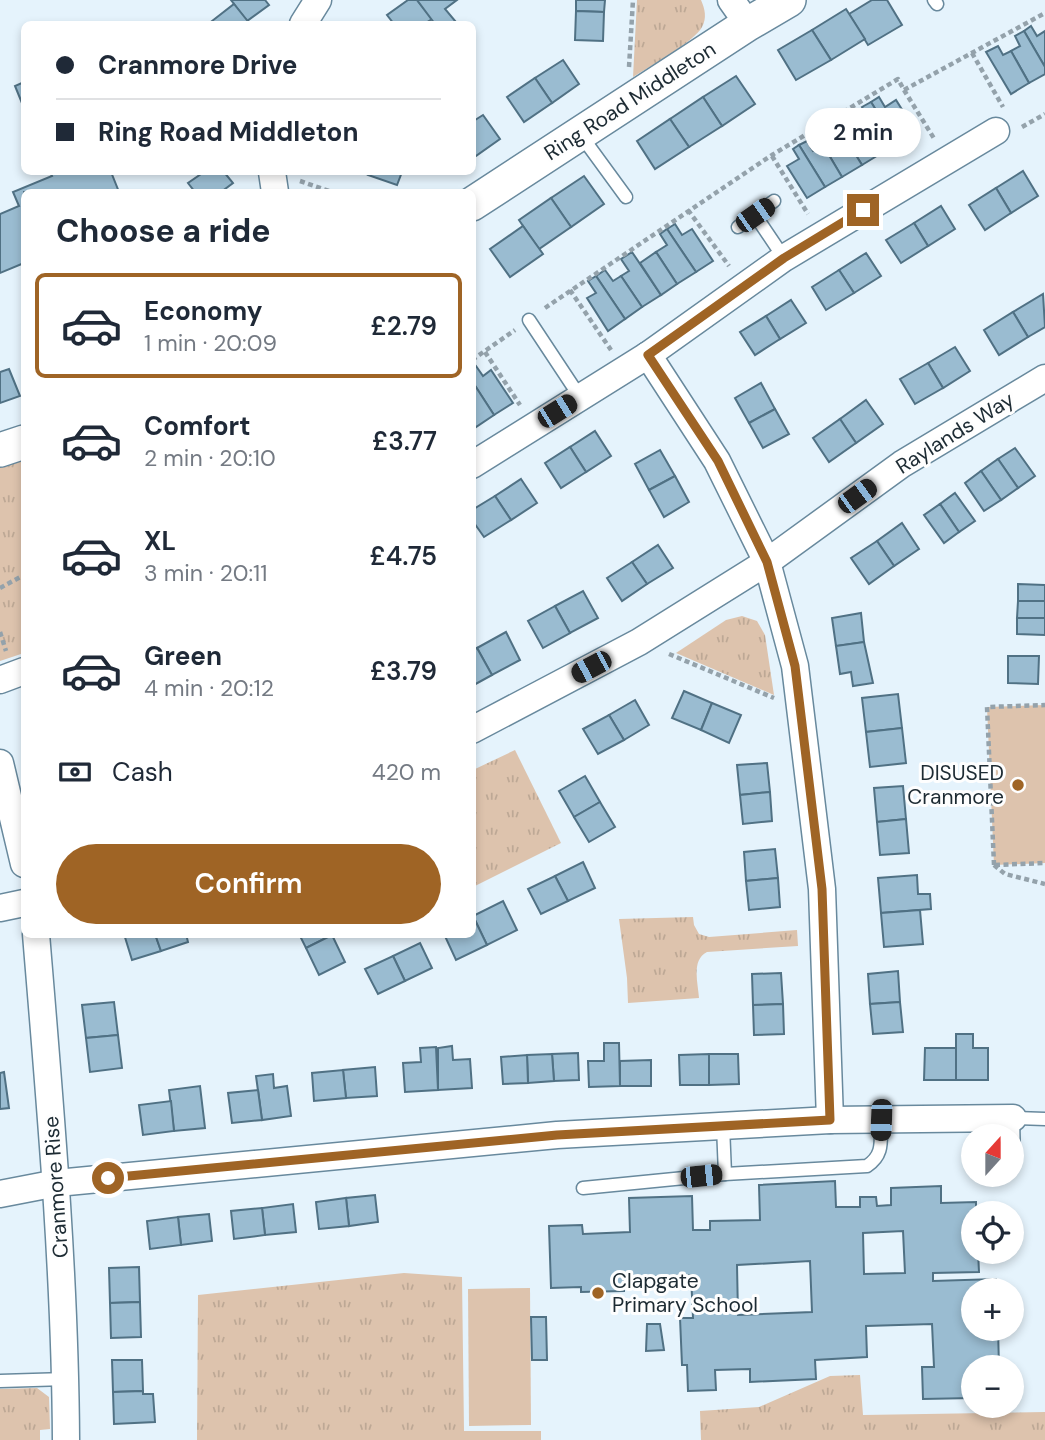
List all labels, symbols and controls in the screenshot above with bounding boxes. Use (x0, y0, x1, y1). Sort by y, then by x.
street label: Ring Road Middleton (539, 35, 721, 167)
text: Cranmore Drive (98, 48, 298, 82)
callout: 2 min (805, 108, 921, 158)
text: Ring Road Middleton (98, 115, 359, 149)
text: 2 min (833, 117, 893, 147)
car (732, 194, 779, 236)
route end (847, 194, 879, 226)
text: Choose a ride (56, 210, 271, 252)
icon: car (60, 294, 123, 357)
text: Economy (144, 294, 262, 328)
text: £2.79 (371, 309, 437, 343)
text: 1 min · 20:09 (144, 328, 277, 358)
street label: Raylands Way (891, 385, 1020, 481)
car (534, 391, 581, 431)
icon: car (60, 409, 123, 472)
text: Comfort (144, 409, 250, 443)
text: £3.77 (372, 424, 437, 458)
text: 2 min · 20:10 (144, 443, 276, 473)
car (834, 475, 881, 517)
icon: car (60, 524, 123, 587)
text: XL (144, 524, 176, 558)
text: £4.75 (370, 539, 437, 573)
text: 3 min · 20:11 (144, 558, 267, 588)
icon: car (60, 639, 123, 702)
text: Green (144, 639, 222, 673)
car (568, 648, 615, 686)
text: £3.79 (370, 654, 437, 688)
text: 4 min · 20:12 (144, 673, 274, 703)
icon: cash (56, 753, 94, 791)
text: Cash (112, 755, 173, 789)
text: 420 m (372, 757, 441, 787)
place label: DISUSED Cranmore (907, 759, 1004, 811)
marker: DISUSED Cranmore (1010, 777, 1026, 793)
button: Confirm (56, 844, 441, 924)
car (870, 1099, 893, 1141)
street label: Cranmore Rise (37, 1115, 75, 1259)
north arrow (961, 1124, 1024, 1186)
map controls (961, 1124, 1024, 1418)
route start (92, 1162, 124, 1194)
car (680, 1163, 723, 1189)
button: locate (961, 1201, 1024, 1264)
place label: Clapgate Primary School (612, 1267, 758, 1319)
button: + (961, 1278, 1024, 1341)
marker: Clapgate Primary School (590, 1285, 606, 1301)
button: − (961, 1355, 1024, 1418)

